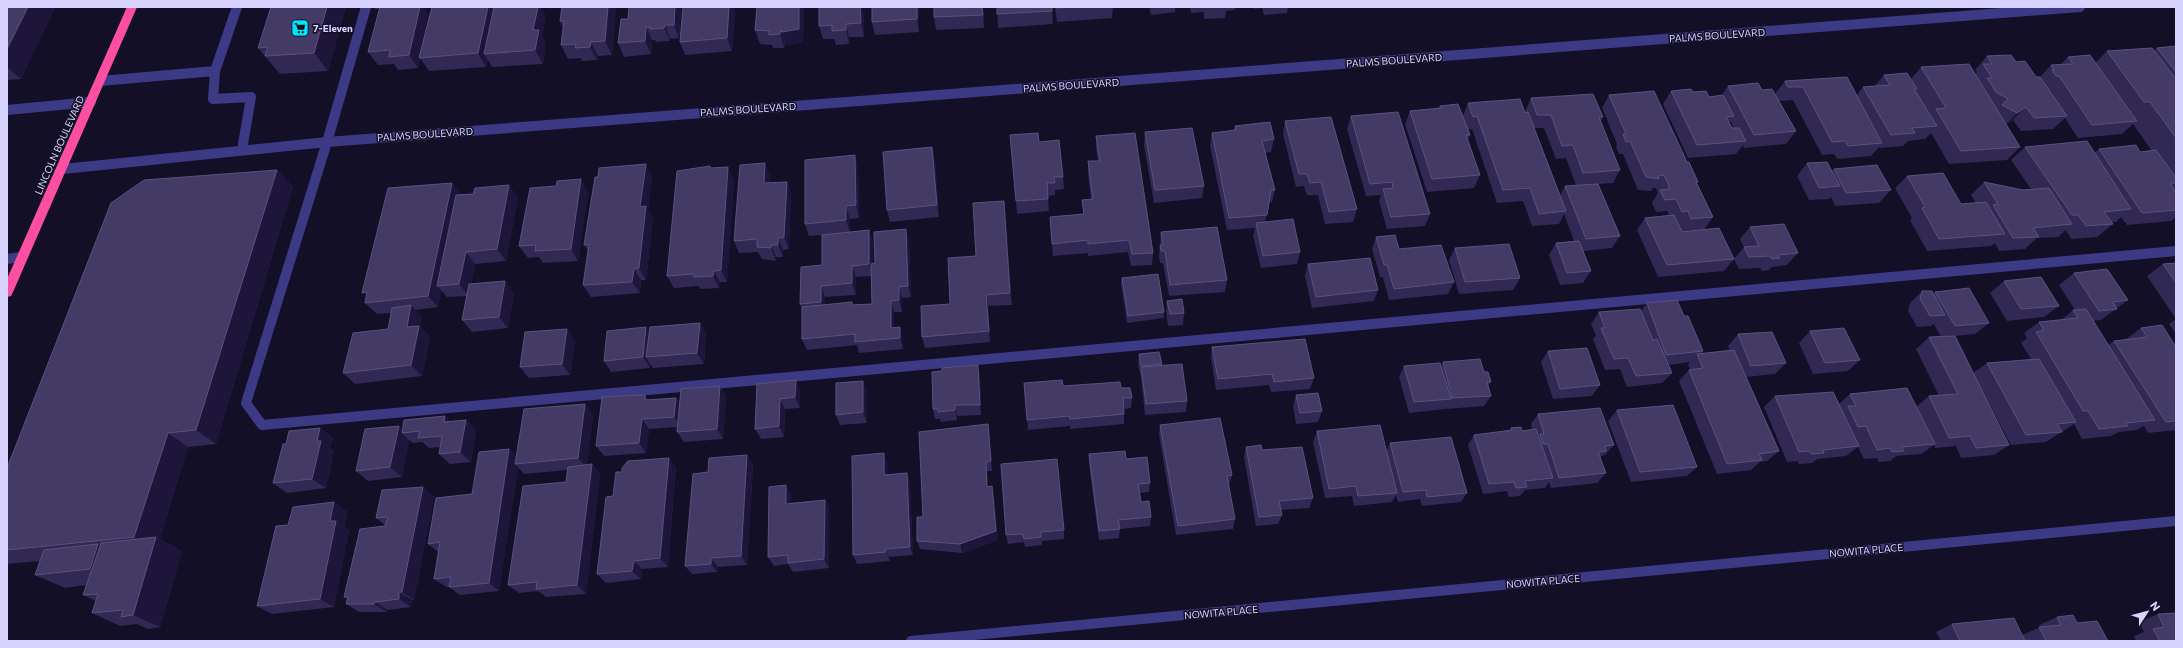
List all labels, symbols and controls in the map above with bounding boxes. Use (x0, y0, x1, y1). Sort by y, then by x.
supermarket icon: 7-Eleven (290, 18, 310, 38)
place label: 7-Eleven (313, 22, 353, 34)
street label: PALMS BOULEVARD (1668, 26, 1766, 44)
street label: PALMS BOULEVARD (1345, 51, 1443, 69)
street label: PALMS BOULEVARD (1022, 76, 1120, 94)
street label: LINCOLN BOULEVARD (32, 94, 86, 196)
street label: PALMS BOULEVARD (699, 100, 797, 118)
street label: PALMS BOULEVARD (376, 125, 474, 143)
street label: NOWITA PLACE (1829, 541, 1904, 559)
street label: NOWITA PLACE (1506, 572, 1581, 590)
north arrow (2127, 592, 2167, 632)
text: N (2148, 599, 2163, 613)
street label: NOWITA PLACE (1184, 603, 1259, 621)

